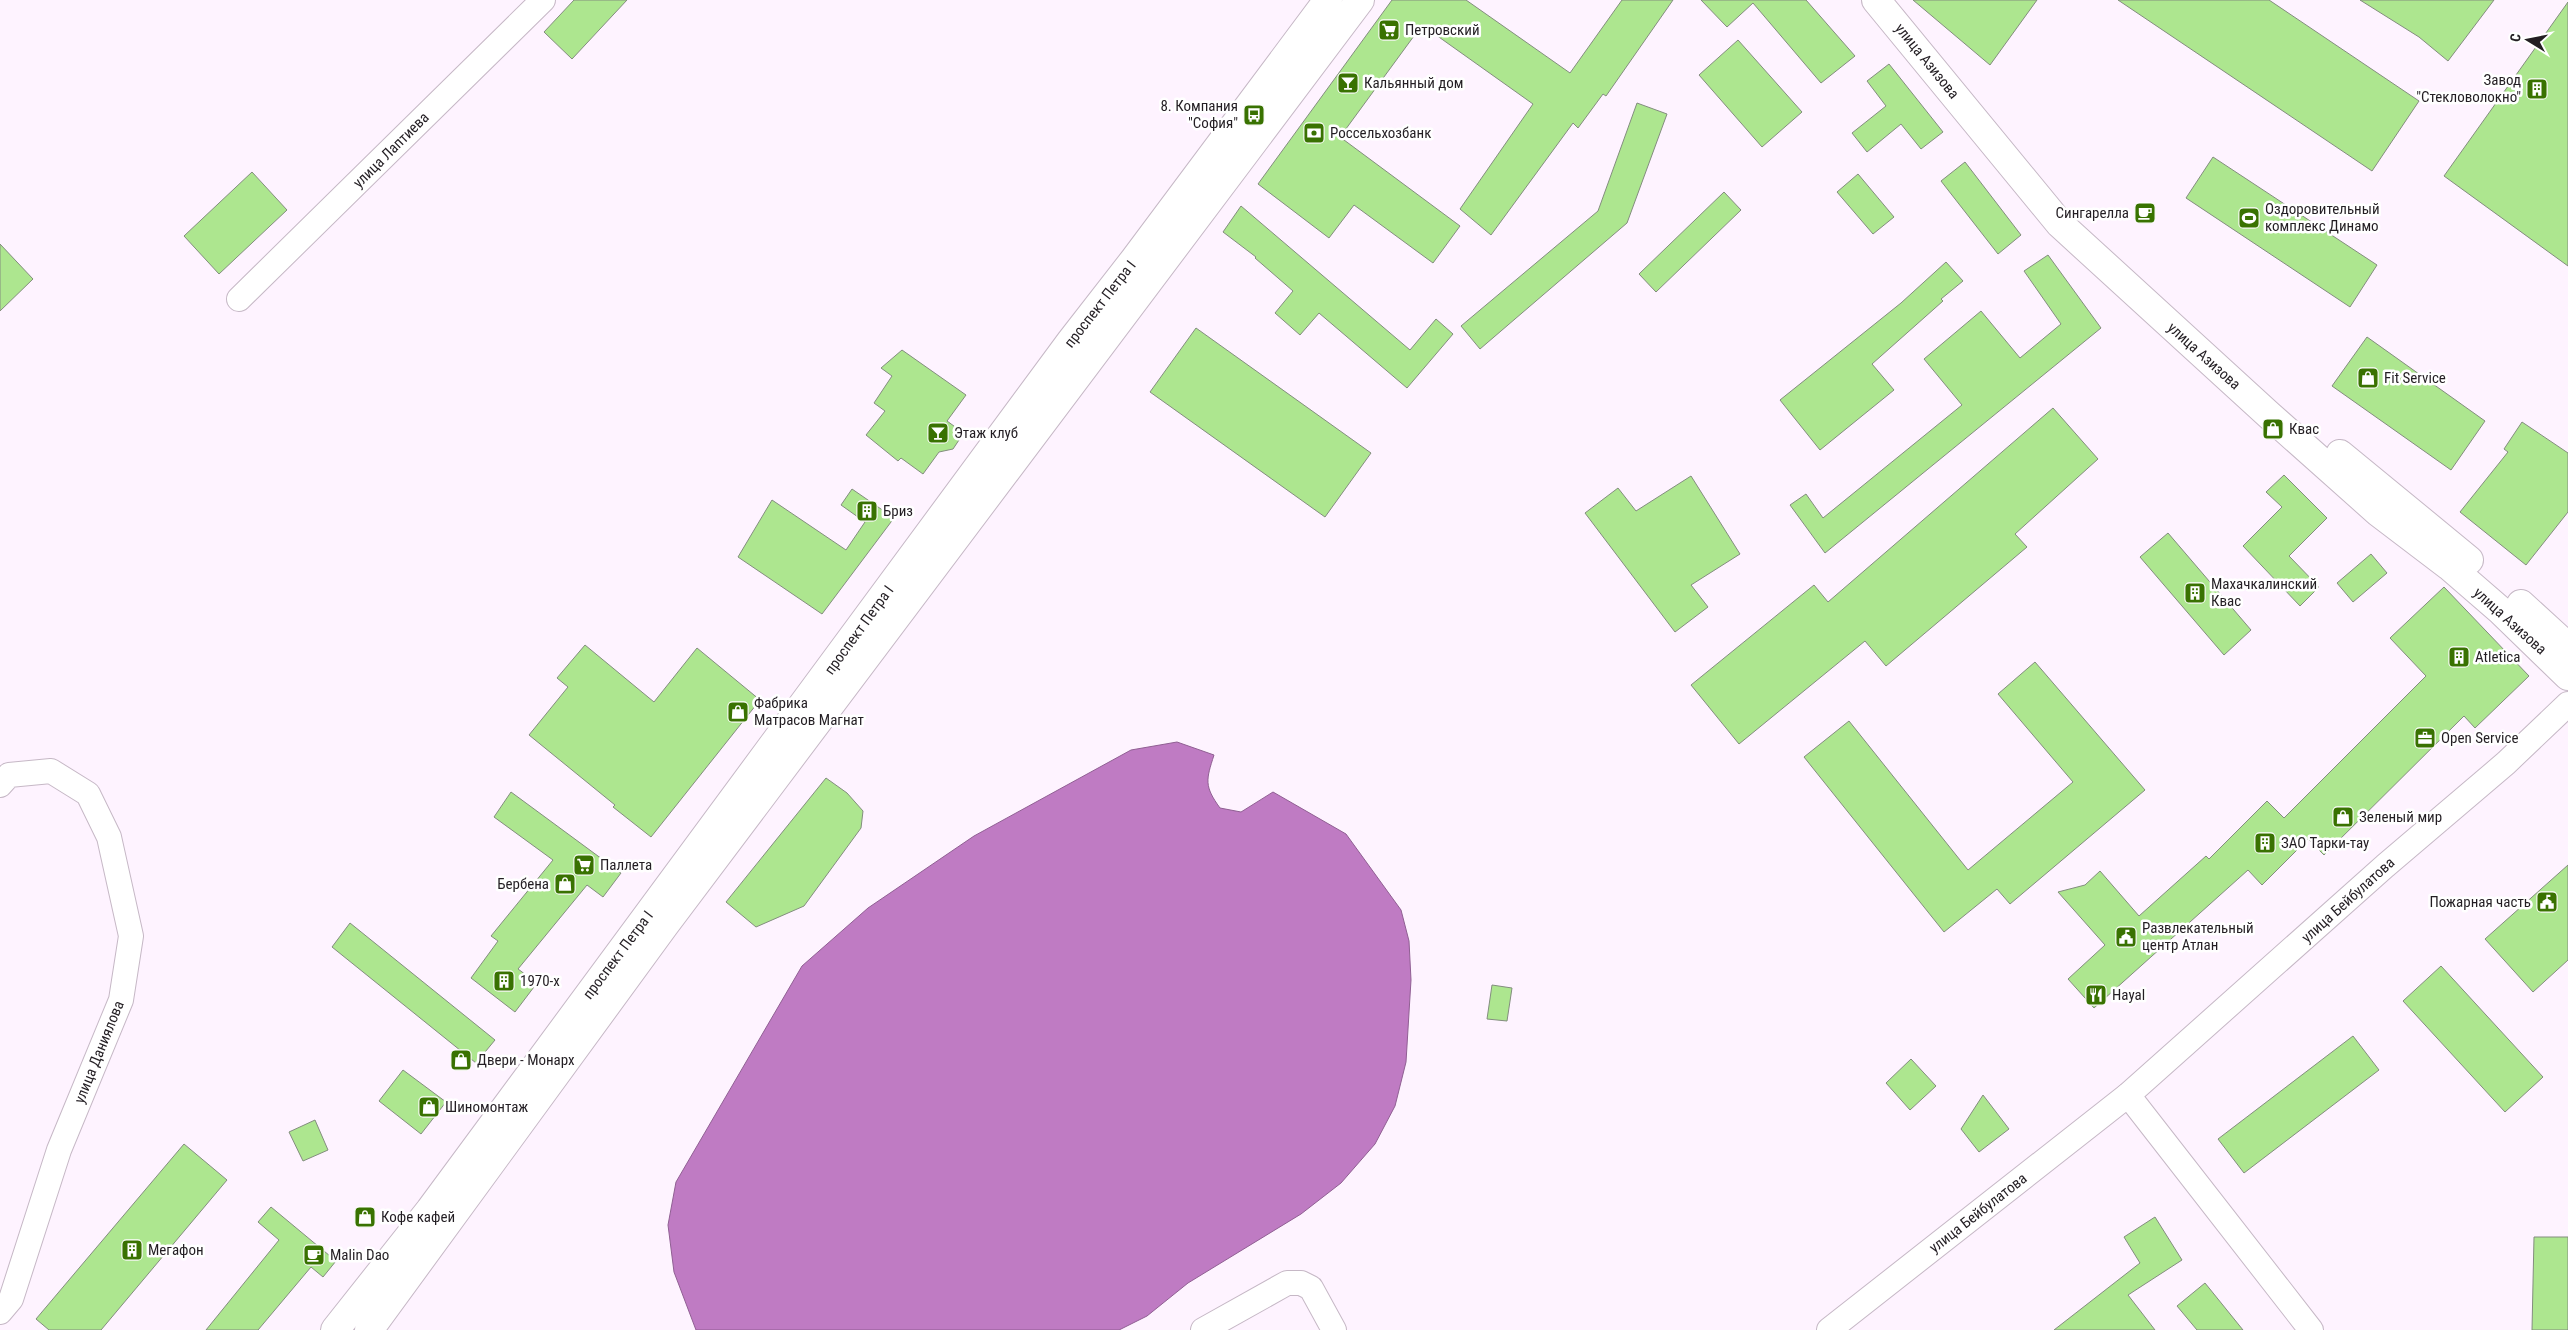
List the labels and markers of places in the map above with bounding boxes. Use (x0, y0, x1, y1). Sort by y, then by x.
supermarket icon: Петровский (1377, 18, 1401, 42)
place label: Петровский (1405, 21, 1480, 39)
bar icon: Кальянный дом (1336, 71, 1360, 95)
place label: Завод "Стекловолокно" (2416, 71, 2521, 106)
place label: Кальянный дом (1364, 74, 1463, 92)
building icon: Завод "Стекловолокно" (2525, 77, 2549, 101)
place label: 8. Компания "София" (1160, 97, 1238, 132)
bus stop icon: 8. Компания "София" (1242, 103, 1266, 127)
bank icon: Россельхозбанк (1302, 121, 1326, 145)
place label: Россельхозбанк (1330, 124, 1431, 142)
place label: Оздоровительный комплекс Динамо (2265, 200, 2380, 235)
cafe icon: Сингарелла (2133, 201, 2157, 225)
place label: Сингарелла (2056, 204, 2129, 222)
sports icon: Оздоровительный комплекс Динамо (2237, 206, 2261, 230)
shop icon: Fit Service (2356, 366, 2380, 390)
place label: Fit Service (2384, 369, 2446, 387)
shop icon: Квас (2261, 417, 2285, 441)
place label: Квас (2289, 420, 2319, 438)
bar icon: Этаж клуб (926, 421, 950, 445)
place label: Этаж клуб (954, 424, 1018, 442)
building icon: Бриз (855, 499, 879, 523)
place label: Бриз (883, 502, 913, 520)
place label: Махачкалинский Квас (2211, 575, 2317, 610)
building icon: Махачкалинский Квас (2183, 581, 2207, 605)
building icon: Atletica (2447, 645, 2471, 669)
place label: Atletica (2475, 648, 2520, 666)
place label: Фабрика Матрасов Магнат (754, 694, 864, 729)
shop icon: Фабрика Матрасов Магнат (726, 700, 750, 724)
office icon: Open Service (2413, 726, 2437, 750)
place label: Open Service (2441, 729, 2518, 747)
shop icon: Зеленый мир (2331, 805, 2355, 829)
place label: Зеленый мир (2359, 808, 2442, 826)
building icon: ЗАО Тарки-тау (2253, 831, 2277, 855)
place label: ЗАО Тарки-тау (2281, 834, 2369, 852)
supermarket icon: Паллета (572, 853, 596, 877)
place label: Паллета (600, 856, 652, 874)
shop icon: Бербена (553, 872, 577, 896)
place label: Бербена (497, 875, 549, 893)
public building icon: Пожарная часть (2535, 890, 2559, 914)
place label: Пожарная часть (2429, 893, 2531, 911)
place label: Развлекательный центр Атлан (2142, 919, 2254, 954)
public building icon: Развлекательный центр Атлан (2114, 925, 2138, 949)
building icon: 1970-х (492, 969, 516, 993)
place label: 1970-х (520, 972, 560, 990)
restaurant icon: Hayal (2084, 983, 2108, 1007)
place label: Hayal (2112, 986, 2145, 1004)
shop icon: Двери - Монарх (449, 1048, 473, 1072)
place label: Двери - Монарх (477, 1051, 575, 1069)
shop icon: Шиномонтаж (417, 1095, 441, 1119)
place label: Шиномонтаж (445, 1098, 528, 1116)
shop icon: Кофе кафей (353, 1205, 377, 1229)
place label: Кофе кафей (381, 1208, 455, 1226)
building icon: Мегафон (120, 1238, 144, 1262)
place label: Мегафон (148, 1241, 204, 1259)
cafe icon: Malin Dao (302, 1243, 326, 1267)
place label: Malin Dao (330, 1246, 389, 1264)

